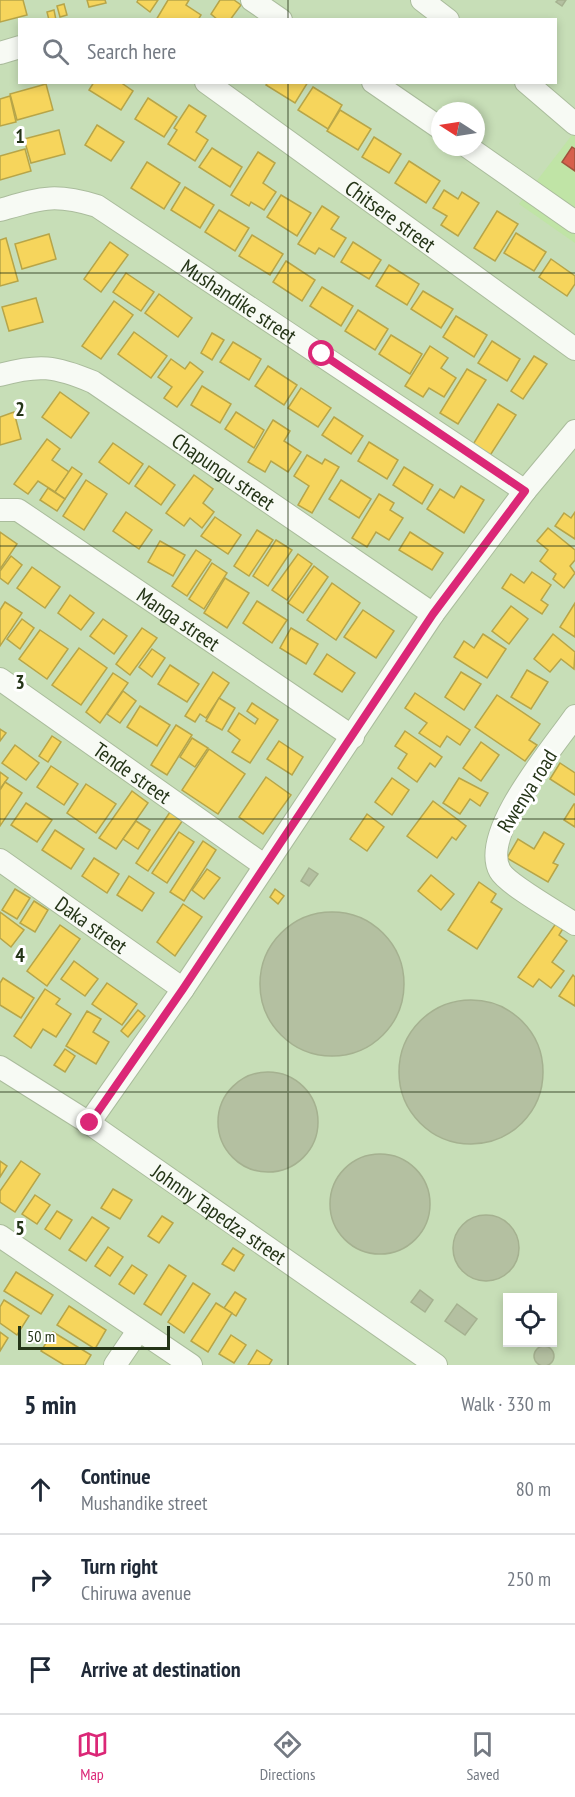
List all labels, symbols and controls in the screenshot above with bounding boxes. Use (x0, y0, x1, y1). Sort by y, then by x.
search box (18, 18, 557, 84)
icon: search (39, 35, 72, 68)
text: Search here (87, 37, 176, 65)
north arrow (431, 102, 485, 156)
text: 1 (15, 123, 25, 149)
street label: Chitsere street (340, 174, 442, 258)
street label: Mushandike street (176, 253, 302, 349)
route start (308, 340, 334, 366)
text: 2 (15, 396, 25, 422)
street label: Chapungu street (167, 426, 281, 516)
street label: Manga street (132, 581, 226, 657)
text: 3 (15, 669, 25, 695)
street label: Tende street (88, 736, 177, 809)
street label: Rwenya road (491, 745, 563, 837)
street label: Daka street (50, 890, 133, 959)
text: 4 (15, 942, 25, 968)
route end (76, 1109, 102, 1135)
street label: Johnny Tapedza street (146, 1157, 292, 1270)
text: 5 (15, 1215, 25, 1241)
map controls (503, 1293, 557, 1347)
button: locate (503, 1293, 557, 1347)
scale bar (18, 1323, 170, 1350)
text: 50 m (27, 1326, 55, 1346)
text: 5 min (24, 1388, 77, 1421)
text: Walk · 330 m (461, 1391, 551, 1417)
text: Continue (81, 1462, 151, 1490)
icon: ahead (24, 1473, 57, 1506)
text: 80 m (516, 1476, 551, 1502)
text: Mushandike street (81, 1490, 207, 1516)
text: Turn right (81, 1552, 158, 1580)
icon: right (24, 1563, 57, 1596)
text: 250 m (507, 1566, 551, 1592)
text: Chiruwa avenue (81, 1580, 191, 1606)
icon: arrive (24, 1653, 57, 1686)
text: Arrive at destination (81, 1655, 241, 1683)
tab: Map (76, 1728, 109, 1784)
tab: Directions (260, 1728, 315, 1784)
tab: Saved (466, 1728, 499, 1784)

